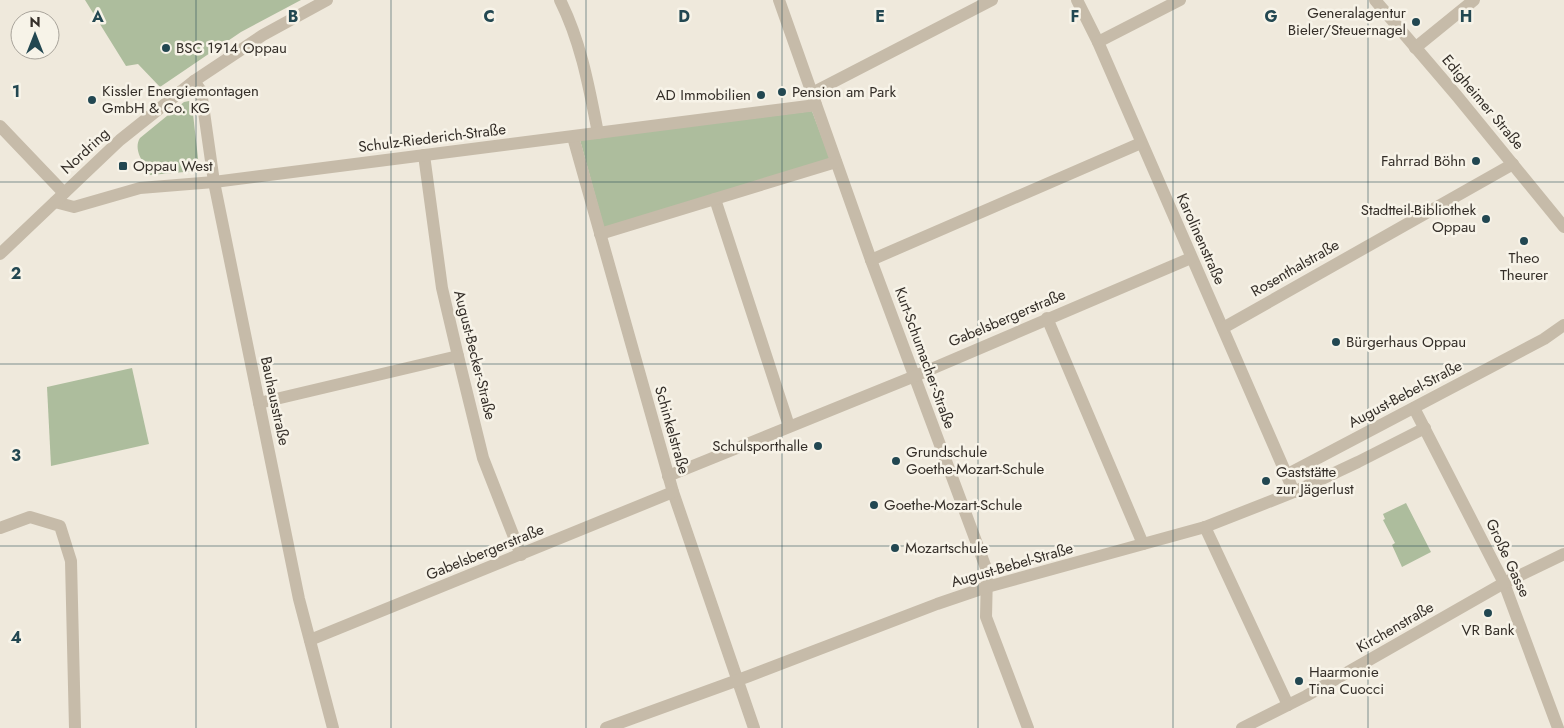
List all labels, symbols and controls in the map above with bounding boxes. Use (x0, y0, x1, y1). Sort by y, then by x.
place label: Generalagentur Bieler/Steuernagel (1288, 2, 1407, 41)
text: A (91, 5, 104, 28)
text: B (288, 5, 298, 28)
text: C (483, 5, 495, 28)
text: D (678, 5, 690, 28)
text: E (875, 5, 885, 28)
text: F (1071, 5, 1079, 28)
text: G (1264, 5, 1278, 28)
text: H (1460, 5, 1472, 28)
north arrow (10, 10, 60, 60)
text: N (29, 12, 41, 32)
marker: Generalagentur Bieler/Steuernagel (1410, 16, 1422, 28)
place label: BSC 1914 Oppau (176, 37, 287, 59)
marker: BSC 1914 Oppau (160, 42, 172, 54)
street label: Edigheimer Straße (1437, 50, 1530, 155)
text: 1 (12, 80, 20, 103)
place label: Kissler Energiemontagen GmbH & Co. KG (102, 80, 259, 119)
place label: Pension am Park (792, 81, 896, 103)
place label: AD Immobilien (656, 84, 751, 106)
marker: Pension am Park (776, 86, 788, 98)
marker: AD Immobilien (755, 89, 767, 101)
marker: Kissler Energiemontagen GmbH & Co. KG (86, 94, 98, 106)
street label: Schulz-Riederich-Straße (357, 118, 507, 158)
street label: Nordring (56, 123, 114, 179)
place label: Fahrrad Böhn (1381, 150, 1466, 172)
place label: Oppau West (133, 155, 213, 177)
marker: Fahrrad Böhn (1470, 155, 1482, 167)
marker: Oppau West (117, 160, 129, 172)
street label: Karolinenstraße (1171, 190, 1231, 288)
place label: Stadtteil-Bibliothek Oppau (1361, 199, 1476, 238)
marker: Stadtteil-Bibliothek Oppau (1480, 213, 1492, 225)
street label: Rosenthalstraße (1247, 234, 1343, 302)
marker: Theo Theurer (1518, 235, 1530, 247)
place label: Theo Theurer (1500, 247, 1549, 286)
text: 2 (11, 262, 21, 285)
street label: Gabelsbergerstraße (945, 283, 1069, 353)
street label: Kurt-Schumacher-Straße (889, 284, 961, 432)
street label: August-Becker-Straße (448, 288, 502, 422)
place label: Bürgerhaus Oppau (1346, 331, 1466, 353)
marker: Bürgerhaus Oppau (1330, 336, 1342, 348)
street label: Bauhausstraße (255, 354, 295, 448)
street label: August-Bebel-Straße (1344, 355, 1466, 433)
street label: Schinkelstraße (649, 383, 695, 477)
place label: Schulsporthalle (712, 435, 808, 457)
marker: Schulsporthalle (812, 440, 824, 452)
place label: Grundschule Goethe-Mozart-Schule (906, 441, 1045, 480)
text: 3 (11, 444, 21, 467)
marker: Grundschule Goethe-Mozart-Schule (890, 455, 902, 467)
place label: Gaststätte zur Jägerlust (1276, 461, 1354, 500)
marker: Gaststätte zur Jägerlust (1260, 475, 1272, 487)
place label: Goethe-Mozart-Schule (884, 494, 1023, 516)
marker: Goethe-Mozart-Schule (868, 499, 880, 511)
street label: Große Gasse (1480, 515, 1536, 601)
street label: Gabelsbergerstraße (423, 518, 548, 586)
place label: Mozartschule (905, 537, 988, 559)
street label: August-Bebel-Straße (948, 537, 1076, 593)
marker: Mozartschule (889, 542, 901, 554)
street label: Kirchenstraße (1352, 596, 1438, 658)
marker: VR Bank (1482, 607, 1494, 619)
place label: VR Bank (1462, 619, 1515, 641)
text: 4 (10, 626, 22, 649)
place label: Haarmonie Tina Cuocci (1309, 661, 1384, 700)
marker: Haarmonie Tina Cuocci (1293, 675, 1305, 687)

